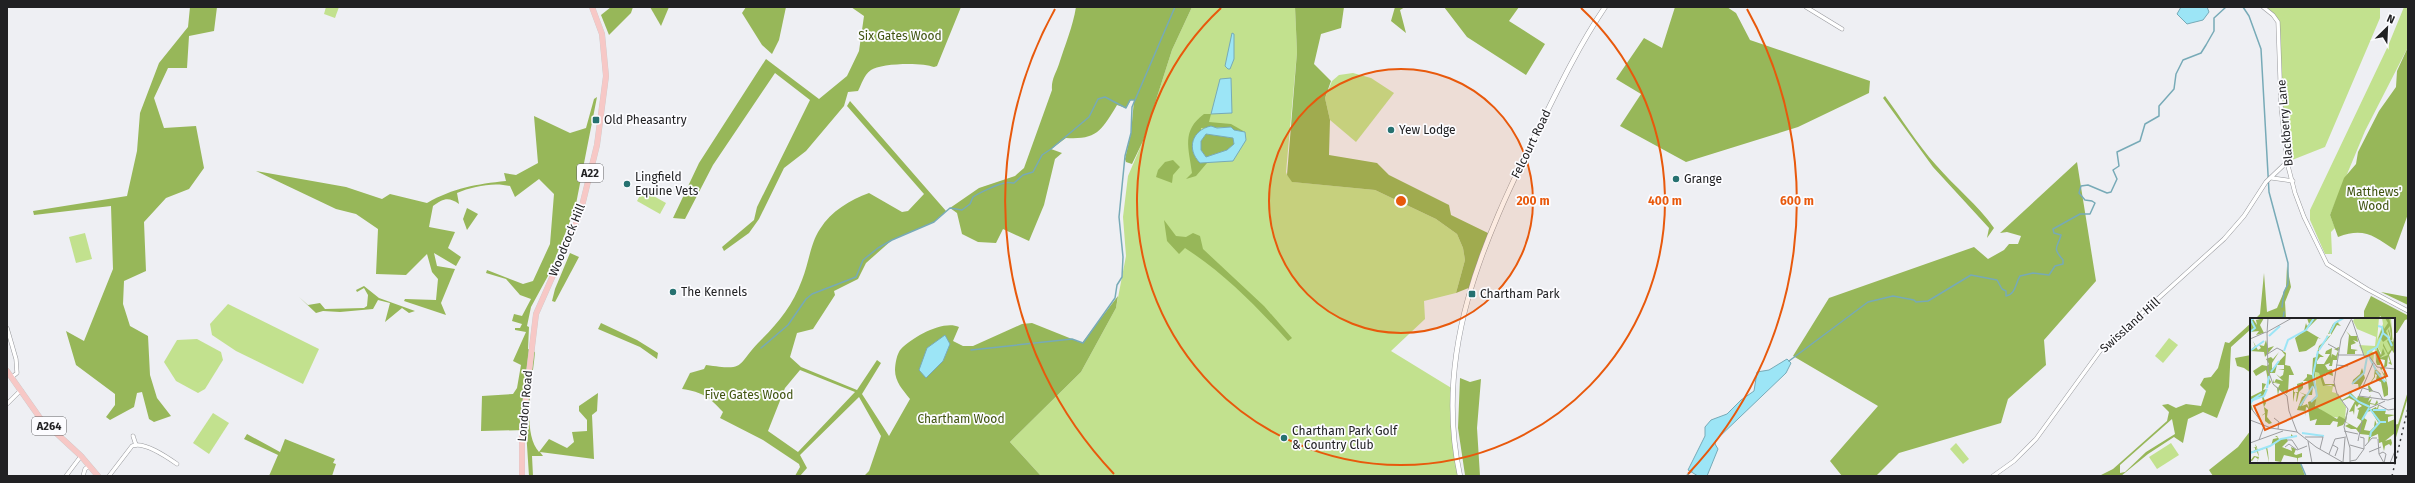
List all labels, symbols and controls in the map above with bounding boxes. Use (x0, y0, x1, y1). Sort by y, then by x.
north arrow (2367, 8, 2407, 48)
text: N (2385, 12, 2397, 27)
park label: Six Gates Wood (858, 29, 942, 43)
street label: Blackberry Lane (2274, 79, 2296, 167)
street label: Felcourt Road (1508, 107, 1554, 181)
place label: Old Pheasantry (604, 113, 687, 127)
marker: Old Pheasantry (591, 115, 601, 125)
place label: Yew Lodge (1399, 123, 1456, 137)
marker: Yew Lodge (1386, 125, 1396, 135)
road number: A22 (577, 164, 603, 182)
place label: Lingfield Equine Vets (635, 170, 699, 198)
place label: Grange (1684, 172, 1722, 186)
marker: Grange (1671, 174, 1681, 184)
marker: Lingfield Equine Vets (622, 179, 632, 189)
park label: Matthews' Wood (2347, 185, 2401, 213)
centre of rings (1394, 194, 1408, 208)
text: 200 m (1516, 194, 1550, 208)
text: 400 m (1648, 194, 1682, 208)
text: 600 m (1780, 194, 1814, 208)
street label: Woodcock Hill (546, 201, 588, 278)
place label: The Kennels (681, 285, 748, 299)
marker: The Kennels (668, 287, 678, 297)
place label: Chartham Park (1480, 287, 1561, 301)
marker: Chartham Park (1467, 289, 1477, 299)
street label: Swissland Hill (2097, 294, 2163, 355)
inset map (2250, 318, 2395, 463)
street label: London Road (515, 370, 535, 442)
park label: Five Gates Wood (705, 388, 794, 402)
park label: Chartham Wood (917, 412, 1005, 426)
road number: A264 (32, 417, 66, 435)
place label: Chartham Park Golf & Country Club (1292, 424, 1398, 452)
marker: Chartham Park Golf & Country Club (1279, 433, 1289, 443)

